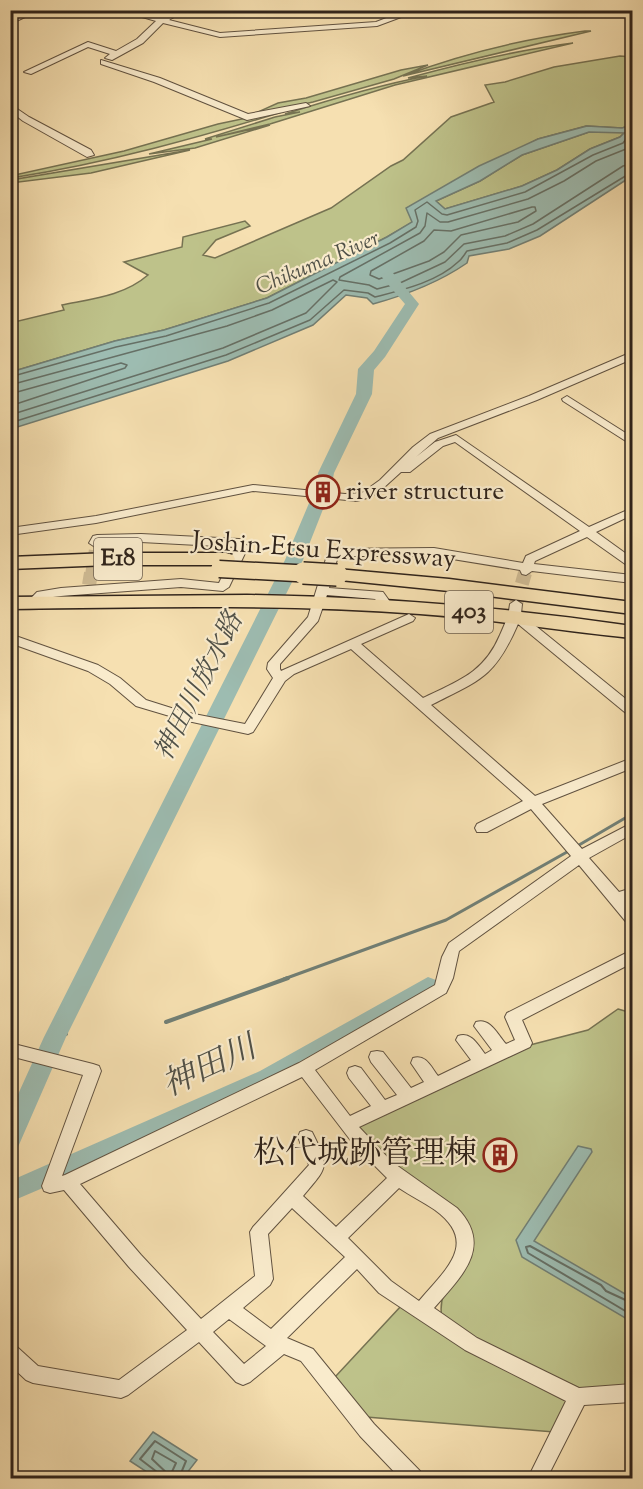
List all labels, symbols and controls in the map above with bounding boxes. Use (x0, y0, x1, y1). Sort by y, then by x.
water label: Chikuma River (251, 223, 385, 304)
building icon: river structure (305, 474, 341, 510)
place label: river structure (346, 474, 504, 511)
street label: Joshin-Etsu Expressway (189, 523, 457, 579)
road number: E18 (94, 538, 142, 580)
road number: 403 (445, 591, 493, 633)
water label: 神田川放水路 (146, 604, 255, 768)
water label: 神田川 (155, 1024, 268, 1111)
place label: 松代城跡管理棟 (253, 1132, 477, 1178)
building icon: 松代城跡管理棟 (482, 1137, 518, 1173)

